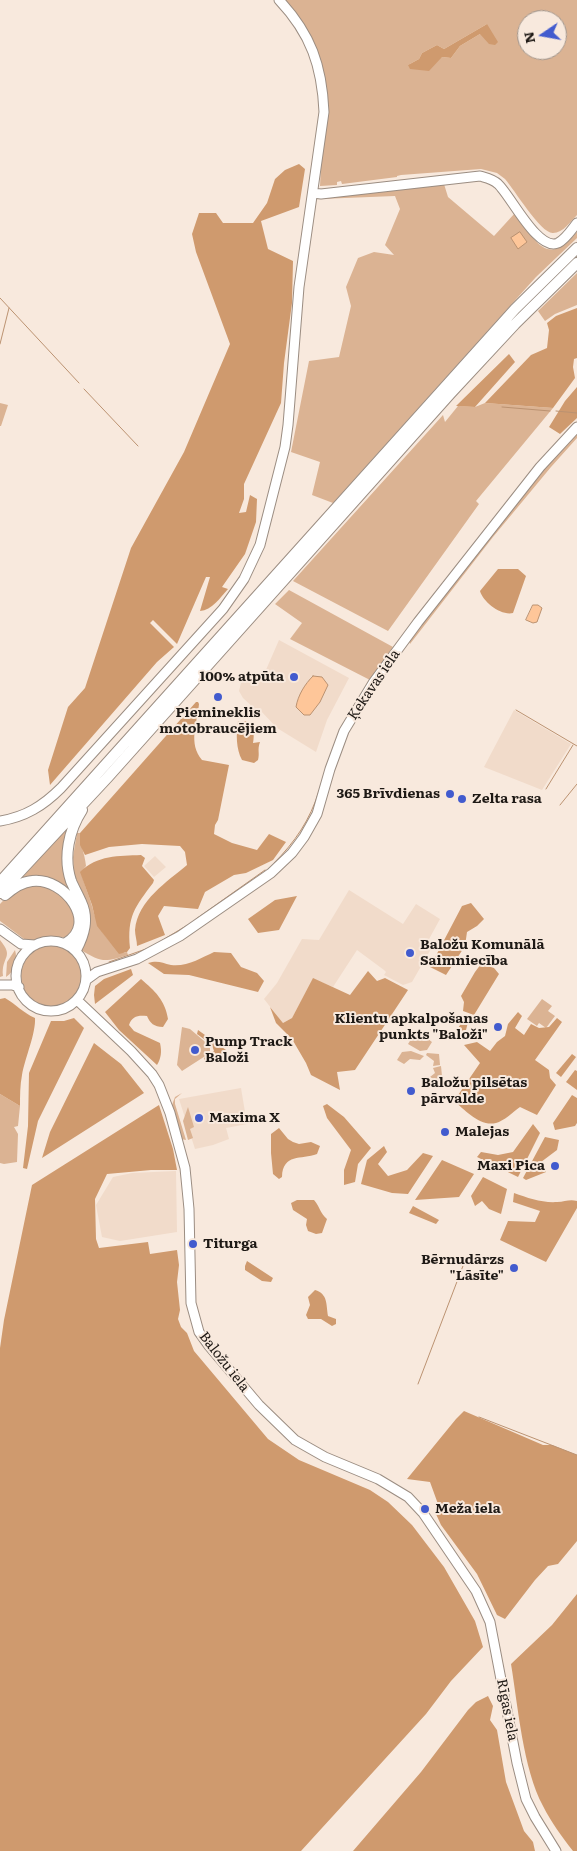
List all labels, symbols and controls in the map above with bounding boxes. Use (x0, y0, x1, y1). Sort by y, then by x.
north arrow (517, 10, 567, 60)
text: N (517, 30, 539, 46)
street label: Ķekavas iela (344, 647, 404, 723)
place label: 100% atpūta (199, 669, 284, 685)
marker: 100% atpūta (288, 671, 300, 683)
marker: Piemineklis motobraucējiem (212, 691, 224, 703)
place label: Piemineklis motobraucējiem (159, 705, 277, 738)
place label: 365 Brīvdienas (336, 786, 440, 802)
marker: 365 Brīvdienas (444, 788, 456, 800)
place label: Zelta rasa (472, 791, 542, 807)
marker: Zelta rasa (456, 793, 468, 805)
place label: Baložu Komunālā Saimniecība (420, 937, 545, 970)
marker: Baložu Komunālā Saimniecība (404, 947, 416, 959)
place label: Klientu apkalpošanas punkts "Baloži" (334, 1011, 488, 1044)
marker: Klientu apkalpošanas punkts "Baloži" (492, 1021, 504, 1033)
place label: Pump Track Baloži (205, 1034, 292, 1066)
marker: Pump Track Baloži (189, 1044, 201, 1056)
place label: Baložu pilsētas pārvalde (421, 1075, 527, 1108)
marker: Baložu pilsētas pārvalde (405, 1085, 417, 1097)
place label: Maxima X (209, 1110, 280, 1126)
marker: Maxima X (193, 1112, 205, 1124)
place label: Malejas (455, 1124, 509, 1140)
marker: Malejas (439, 1126, 451, 1138)
place label: Maxi Pica (477, 1158, 545, 1174)
marker: Maxi Pica (549, 1160, 561, 1172)
place label: Titurga (203, 1236, 258, 1252)
marker: Titurga (187, 1238, 199, 1250)
place label: Bērnudārzs "Lāsīte" (421, 1252, 504, 1284)
marker: Bērnudārzs "Lāsīte" (508, 1262, 520, 1274)
street label: Baložu iela (195, 1328, 253, 1396)
place label: Meža iela (435, 1501, 501, 1517)
marker: Meža iela (419, 1503, 431, 1515)
street label: Rīgas iela (493, 1677, 521, 1743)

